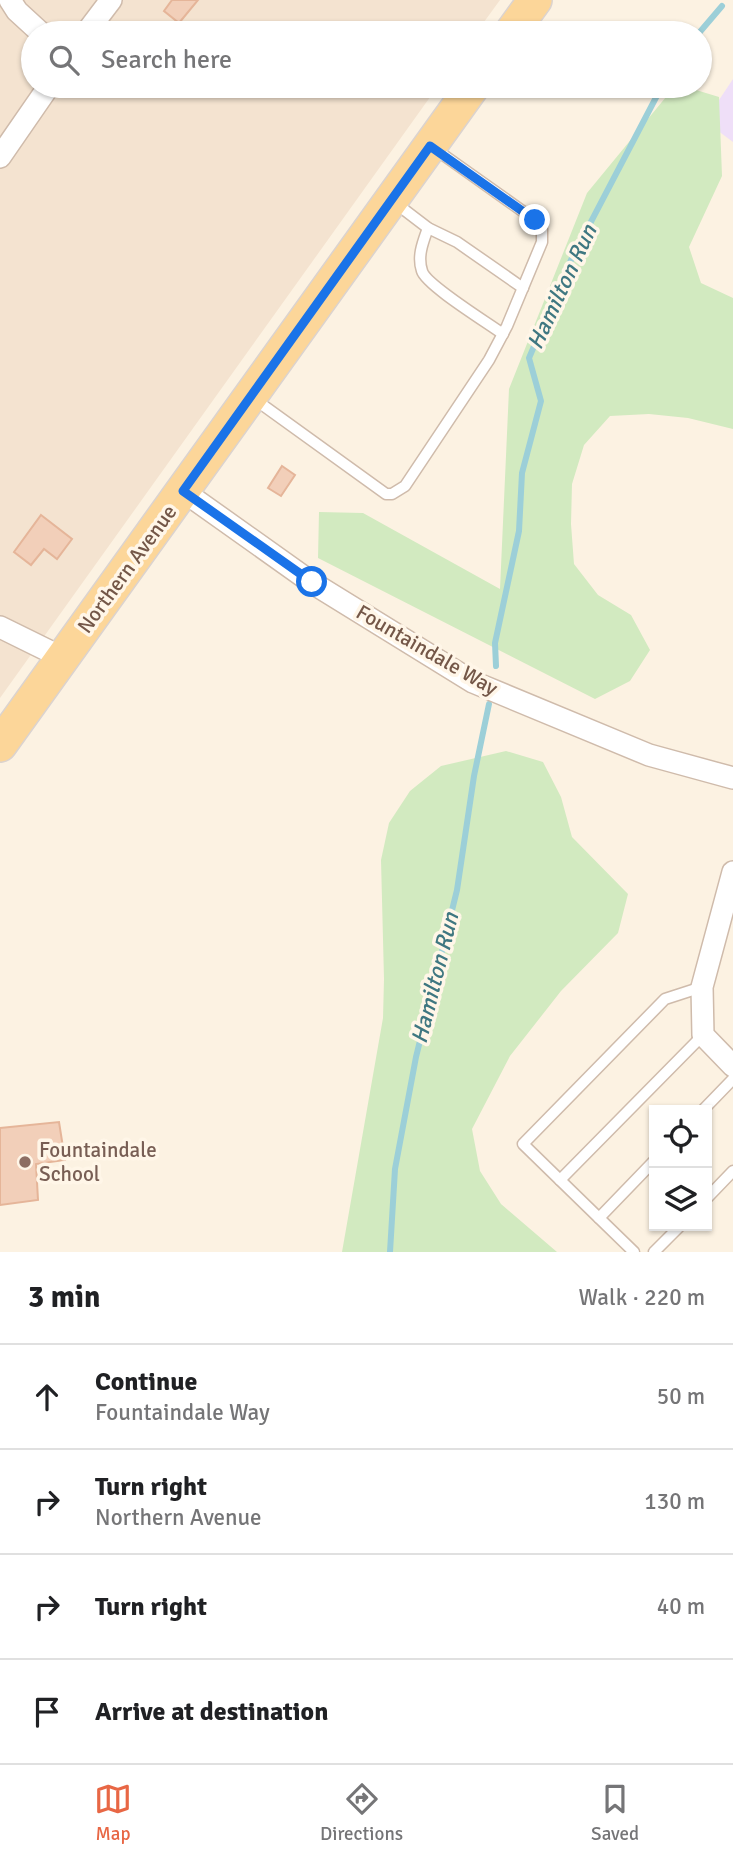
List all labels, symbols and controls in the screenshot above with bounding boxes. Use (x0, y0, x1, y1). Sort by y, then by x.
search box (21, 21, 712, 98)
icon: search (45, 41, 83, 79)
text: Search here (101, 44, 232, 76)
route end (519, 204, 550, 235)
water label: Hamilton Run (521, 219, 604, 354)
street label: Northern Avenue (72, 500, 182, 638)
route start (296, 566, 327, 597)
street label: Fountaindale Way (351, 599, 503, 701)
water label: Hamilton Run (405, 908, 466, 1047)
map controls (649, 1105, 712, 1231)
button: locate (649, 1105, 712, 1168)
place label: Fountaindale School (39, 1137, 157, 1187)
marker: Fountaindale School (17, 1154, 33, 1170)
button: layers (649, 1168, 712, 1231)
text: 3 min (28, 1279, 100, 1316)
text: Walk · 220 m (579, 1283, 705, 1312)
text: Continue (95, 1366, 197, 1398)
icon: ahead (28, 1378, 66, 1416)
text: 50 m (657, 1382, 705, 1411)
text: Fountaindale Way (95, 1398, 270, 1427)
text: Turn right (95, 1471, 207, 1503)
icon: right (28, 1483, 66, 1521)
text: 130 m (644, 1487, 705, 1516)
text: Northern Avenue (95, 1503, 262, 1532)
icon: right (28, 1588, 66, 1626)
text: Turn right (95, 1591, 207, 1623)
text: 40 m (657, 1592, 705, 1621)
icon: arrive (28, 1693, 66, 1731)
text: Arrive at destination (95, 1696, 328, 1728)
tab: Map (94, 1780, 132, 1846)
tab: Directions (320, 1780, 403, 1846)
tab: Saved (591, 1780, 639, 1846)

